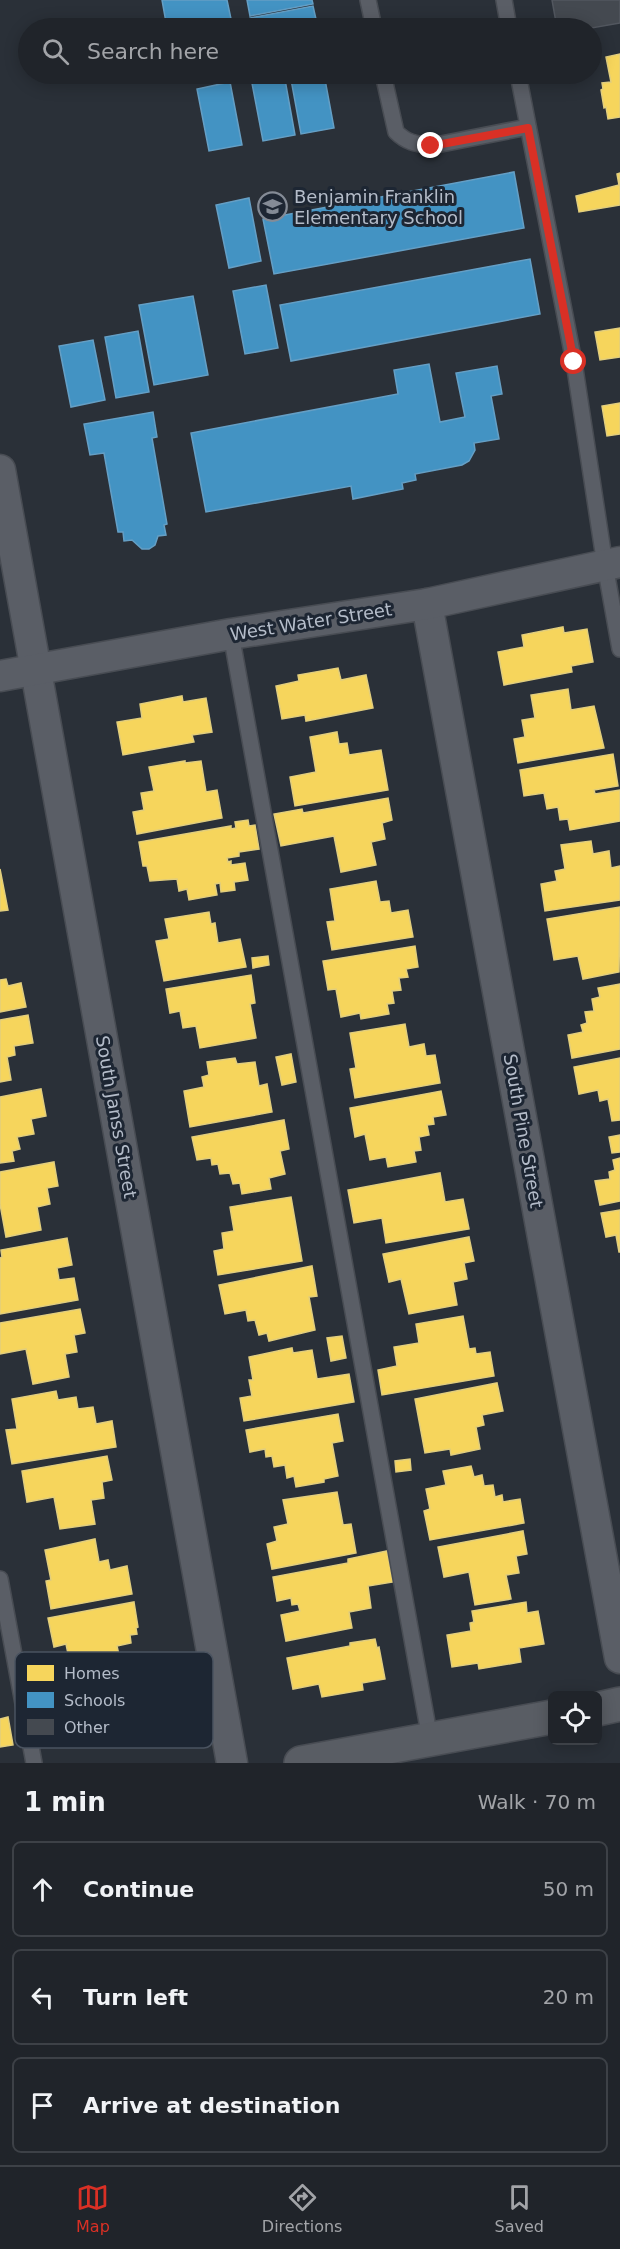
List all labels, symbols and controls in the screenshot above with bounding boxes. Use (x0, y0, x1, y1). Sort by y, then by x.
search box (18, 18, 602, 84)
icon: search (39, 35, 72, 68)
text: Search here (87, 39, 219, 64)
route end (417, 132, 443, 158)
place label: Benjamin Franklin Elementary School (294, 186, 463, 228)
school or university icon: Benjamin Franklin Elementary School (257, 191, 289, 223)
route start (560, 348, 586, 374)
street label: West Water Street (228, 598, 393, 645)
street label: South Janss Street (92, 1034, 141, 1200)
street label: South Pine Street (500, 1052, 547, 1210)
legend (15, 1652, 213, 1748)
text: Homes (64, 1664, 120, 1683)
text: Schools (64, 1691, 125, 1710)
map controls (548, 1691, 602, 1745)
button: locate (548, 1691, 602, 1745)
text: Other (64, 1718, 110, 1737)
text: 1 min (24, 1787, 106, 1817)
text: Walk · 70 m (478, 1790, 596, 1814)
icon: ahead (26, 1873, 59, 1906)
text: Continue (83, 1877, 194, 1902)
text: 50 m (543, 1877, 594, 1901)
icon: left (26, 1981, 59, 2014)
text: Turn left (83, 1985, 188, 2010)
text: 20 m (543, 1985, 594, 2009)
icon: arrive (26, 2089, 59, 2122)
text: Arrive at destination (83, 2093, 340, 2118)
tab: Map (76, 2181, 110, 2236)
tab: Directions (262, 2181, 342, 2236)
tab: Saved (495, 2181, 544, 2236)

